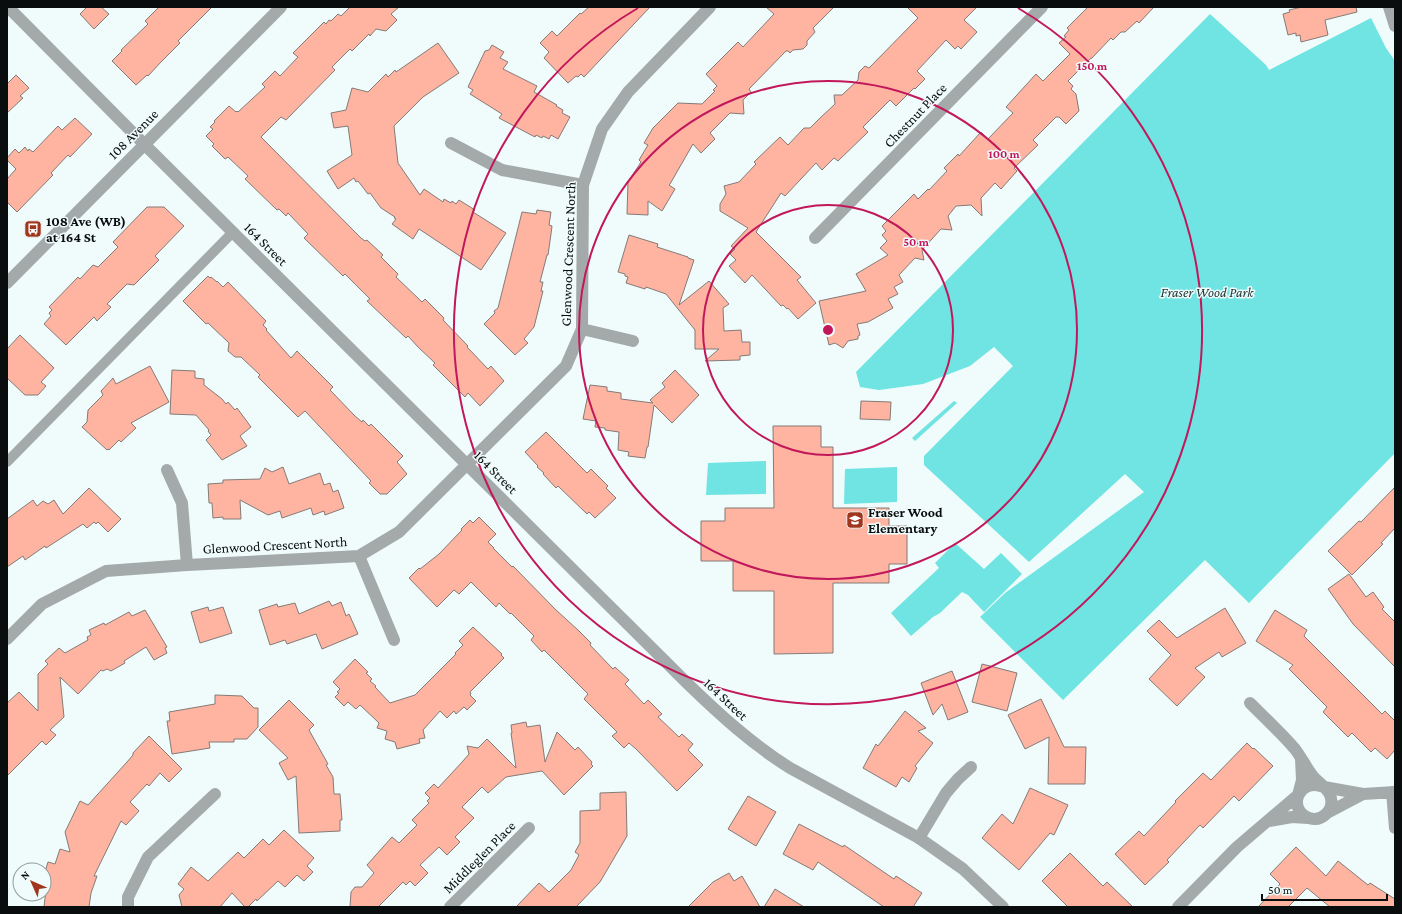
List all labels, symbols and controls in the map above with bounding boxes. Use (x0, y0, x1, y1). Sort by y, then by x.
text: 150 m (1077, 59, 1108, 73)
street label: Chestnut Place (880, 79, 950, 151)
street label: 108 Avenue (105, 106, 161, 162)
text: 100 m (988, 147, 1021, 161)
street label: Glenwood Crescent North (557, 181, 579, 327)
place label: 108 Ave (WB) at 164 St (46, 213, 126, 245)
bus stop icon: 108 Ave (WB) at 164 St (23, 219, 43, 239)
street label: 164 Street (241, 219, 291, 269)
text: 50 m (903, 235, 930, 249)
park label: Fraser Wood Park (1161, 284, 1254, 300)
centre of rings (821, 323, 835, 337)
street label: 164 Street (471, 447, 521, 497)
place label: Fraser Wood Elementary (868, 504, 943, 536)
school or university icon: Fraser Wood Elementary (845, 510, 865, 530)
street label: Glenwood Crescent North (202, 533, 348, 557)
street label: 164 Street (701, 675, 752, 724)
street label: Middleglen Place (440, 818, 518, 896)
north arrow (12, 862, 52, 902)
text: N (18, 868, 32, 882)
scale bar (1262, 876, 1387, 902)
text: 50 m (1268, 883, 1293, 897)

